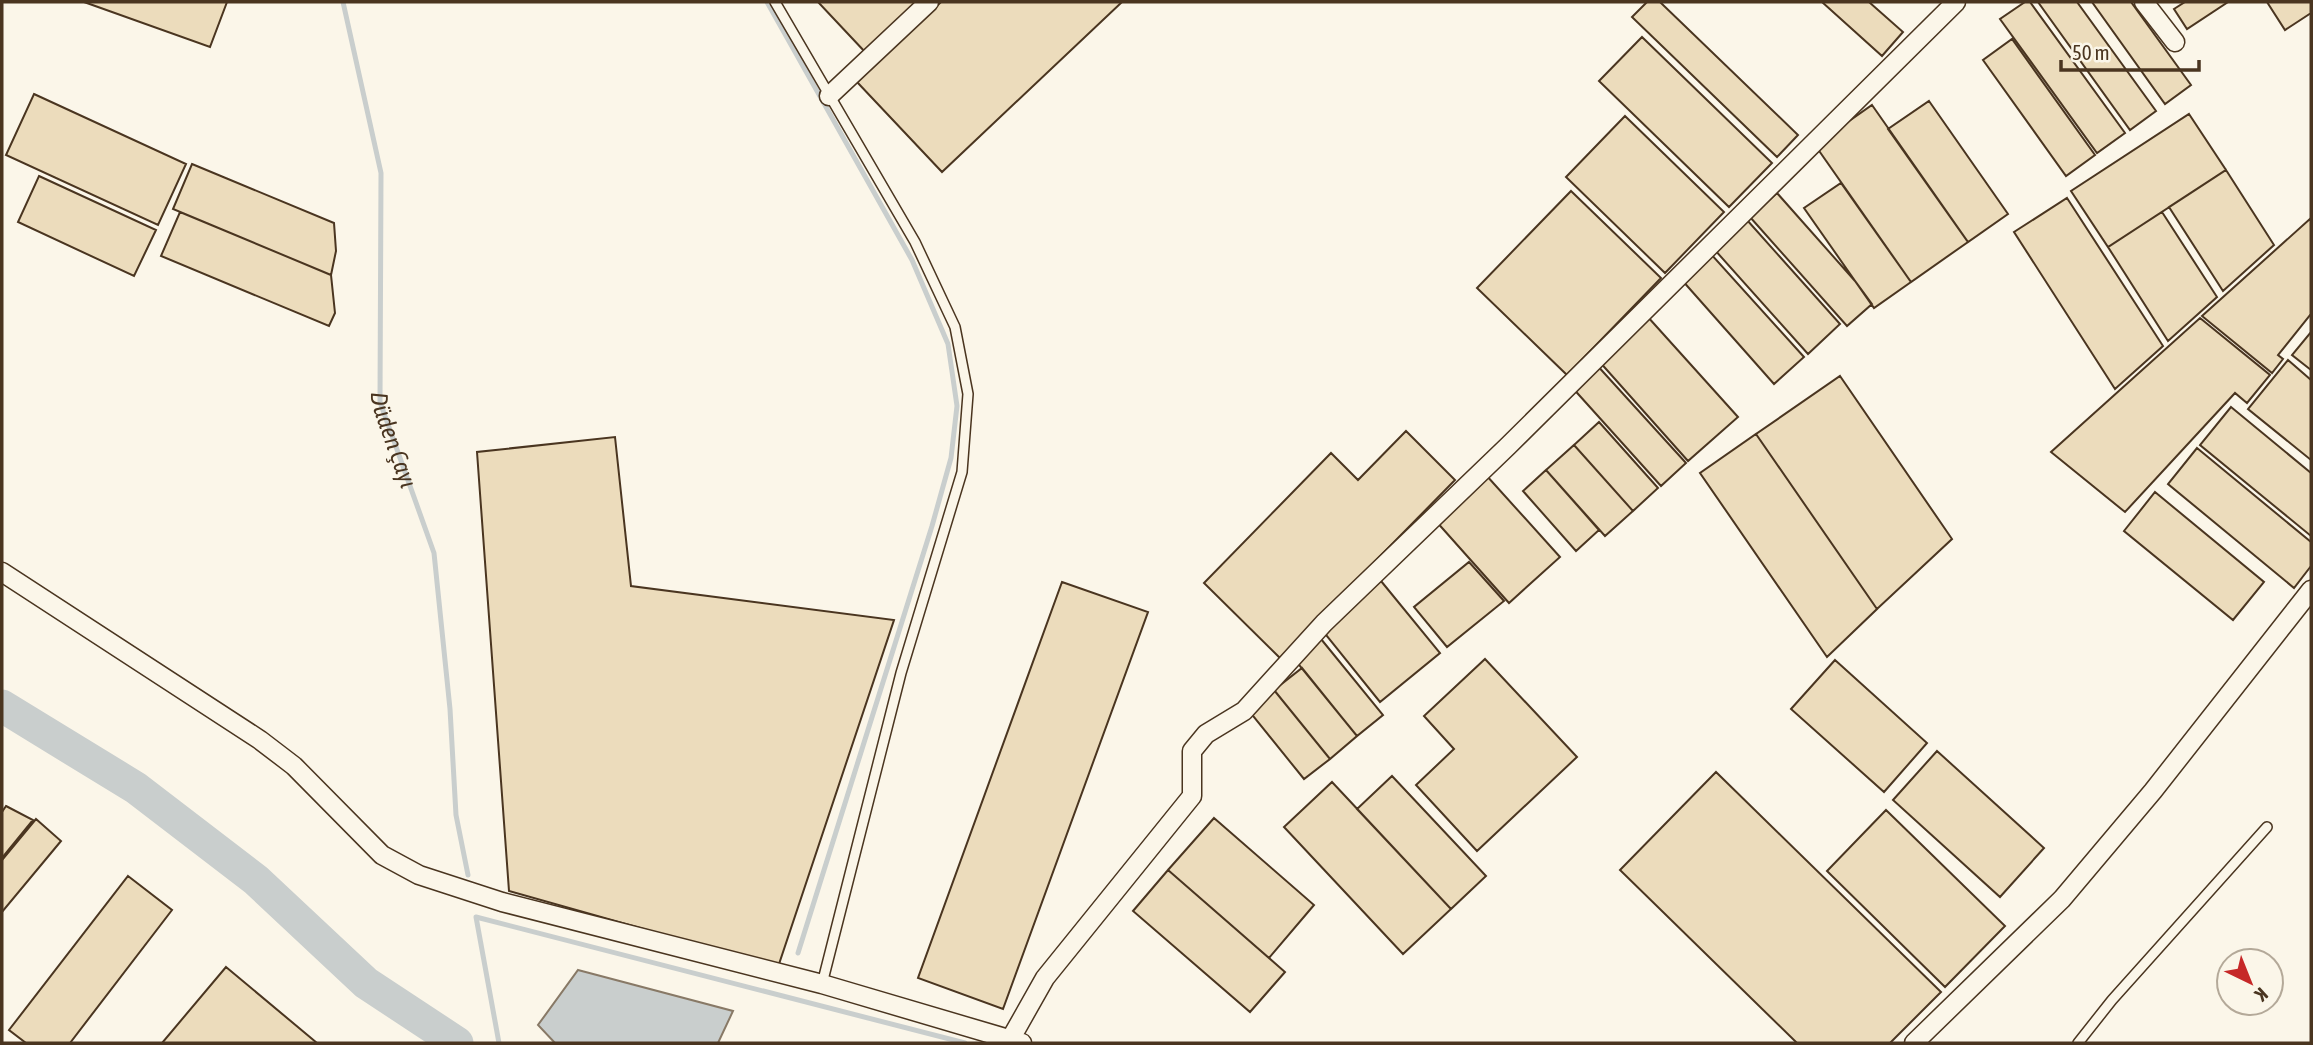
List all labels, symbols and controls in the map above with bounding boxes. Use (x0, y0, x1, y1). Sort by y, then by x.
scale bar (2061, 28, 2199, 72)
text: 50 m (2072, 40, 2110, 64)
water label: Düden Çayı (366, 392, 423, 491)
north arrow (2215, 947, 2285, 1017)
text: K (2250, 983, 2273, 1006)

